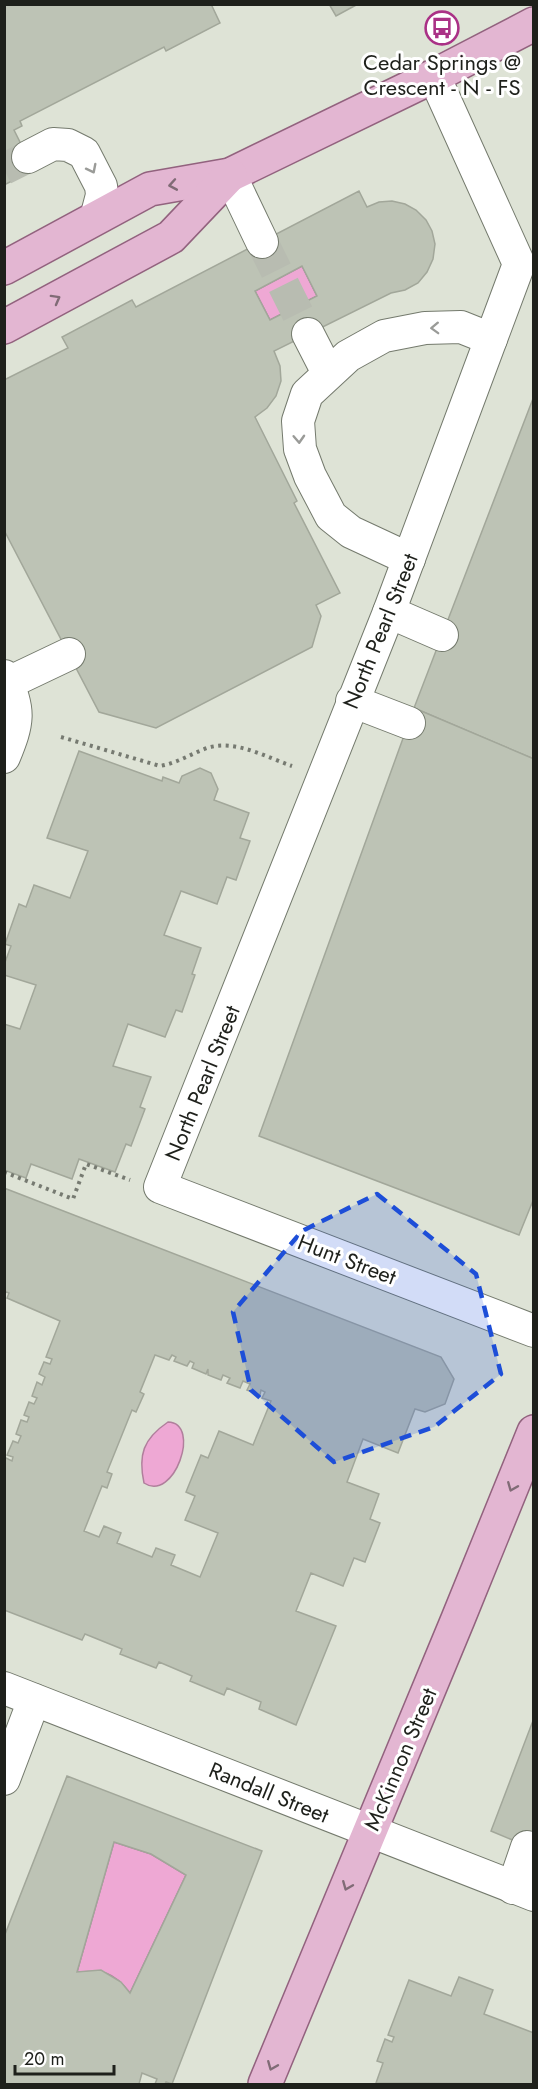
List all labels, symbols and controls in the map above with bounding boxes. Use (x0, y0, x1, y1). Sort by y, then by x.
bus stop icon: Cedar Springs @ Crescent - N - FS (424, 10, 460, 46)
place label: Cedar Springs @ Crescent - N - FS (363, 46, 521, 103)
one-way arrow (85, 163, 97, 174)
one-way arrow (168, 178, 178, 191)
one-way arrow (50, 295, 60, 306)
one-way arrow (430, 321, 439, 334)
one-way arrow (293, 435, 306, 444)
street label: North Pearl Street (334, 548, 426, 714)
street label: North Pearl Street (156, 1000, 248, 1166)
street label: Hunt Street (293, 1226, 402, 1293)
one-way arrow (507, 1480, 519, 1491)
street label: McKinnon Street (356, 1682, 445, 1835)
street label: Randall Street (204, 1753, 334, 1831)
one-way arrow (342, 1880, 354, 1891)
scale bar (15, 2038, 114, 2076)
text: 20 m (24, 2046, 64, 2072)
one-way arrow (267, 2060, 279, 2071)

